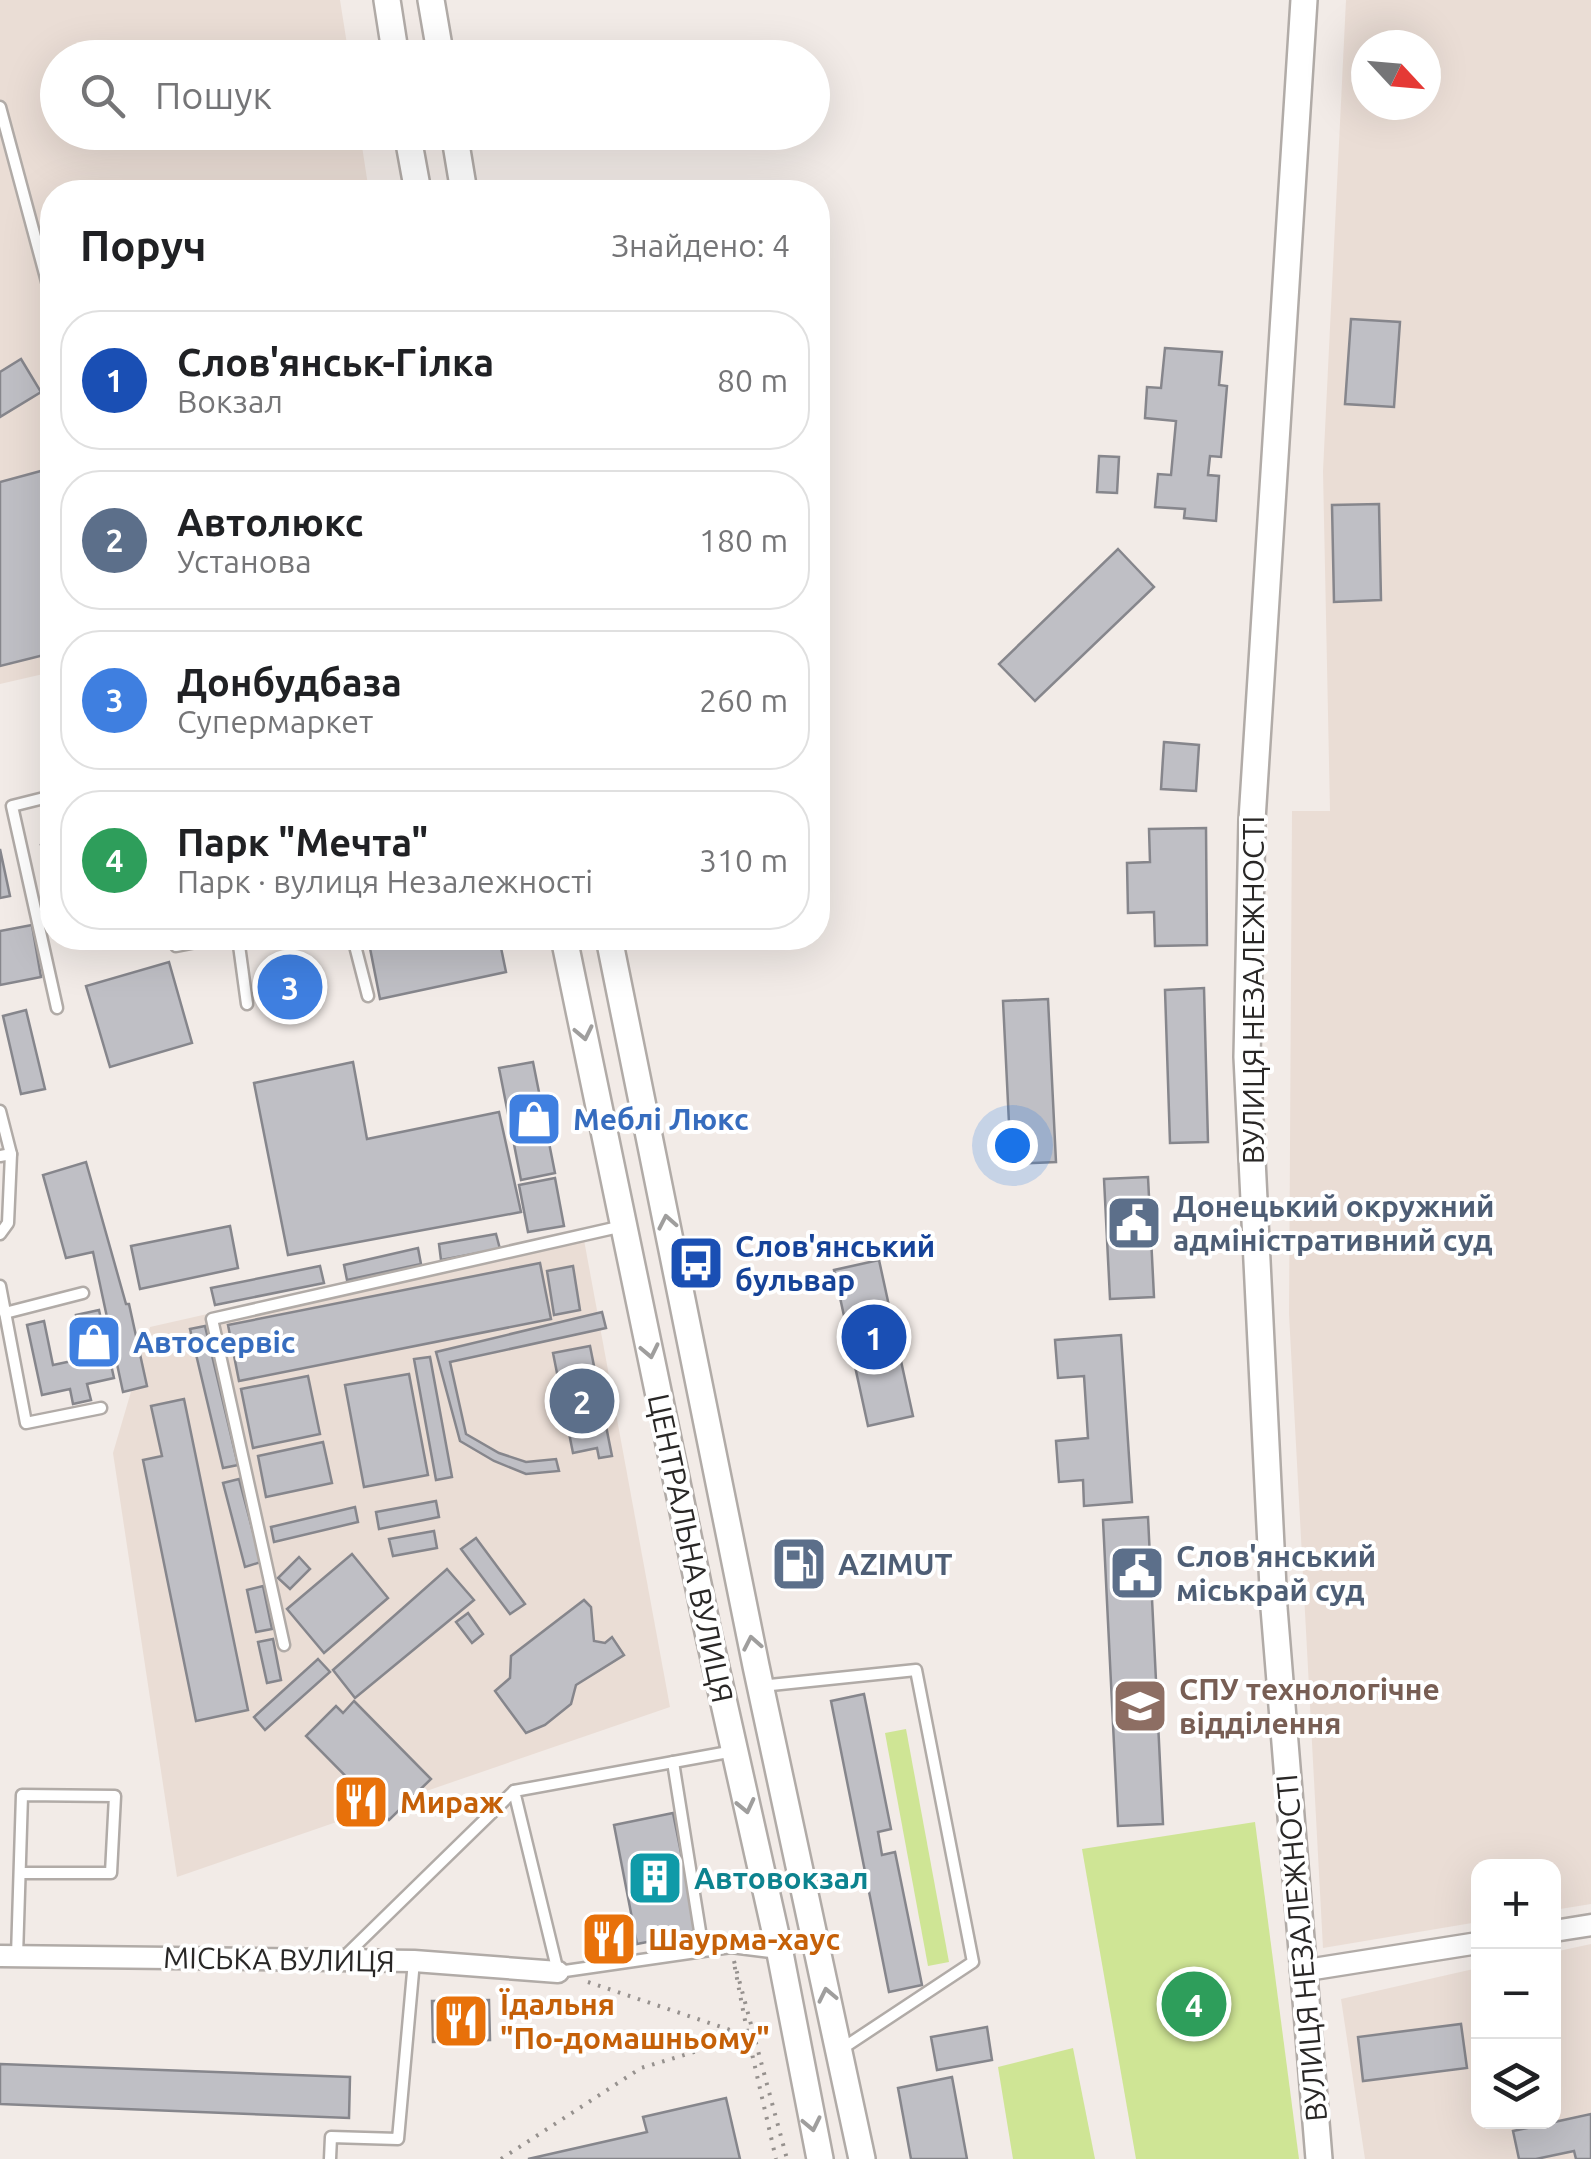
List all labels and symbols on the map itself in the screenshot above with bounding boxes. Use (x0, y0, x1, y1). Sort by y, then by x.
north arrow (1351, 30, 1441, 120)
street label: ВУЛИЦЯ НЕЗАЛЕЖНОСТІ (1236, 816, 1270, 1164)
pin: 3 (258, 950, 322, 1024)
one-way arrow (572, 1024, 593, 1041)
shop icon: Меблі Люкс (504, 1089, 564, 1149)
place label: Меблі Люкс (573, 1102, 749, 1136)
your location (987, 1120, 1038, 1171)
place label: Донецький окружний адміністративний суд (1173, 1189, 1494, 1257)
public building icon: Донецький окружний адміністративний суд (1104, 1193, 1164, 1253)
one-way arrow (657, 1213, 678, 1230)
place label: Слов'янський бульвар (735, 1229, 935, 1297)
bus stop icon: Слов'янський бульвар (666, 1233, 726, 1293)
pin: 1 (842, 1300, 906, 1374)
shop icon: Автосервіс (64, 1312, 124, 1372)
place label: Автосервіс (133, 1325, 296, 1359)
one-way arrow (638, 1342, 659, 1359)
pin: 2 (550, 1364, 614, 1438)
street label: ЦЕНТРАЛЬНА ВУЛИЦЯ (642, 1391, 740, 1705)
fuel station icon: AZIMUT (769, 1534, 829, 1594)
place label: Слов'янський міськрай суд (1176, 1539, 1376, 1607)
public building icon: Слов'янський міськрай суд (1107, 1543, 1167, 1603)
place label: AZIMUT (838, 1547, 952, 1581)
one-way arrow (742, 1635, 763, 1652)
place label: СПУ технологічне відділення (1179, 1672, 1440, 1740)
school or university icon: СПУ технологічне відділення (1110, 1676, 1170, 1736)
restaurant icon: Мираж (331, 1772, 391, 1832)
street label: ВУЛИЦЯ НЕЗАЛЕЖНОСТІ (1269, 1773, 1333, 2123)
place label: Мираж (400, 1785, 504, 1819)
one-way arrow (734, 1797, 755, 1814)
building icon: Автовокзал (625, 1848, 685, 1908)
place label: Автовокзал (694, 1861, 868, 1895)
restaurant icon: Шаурма-хаус (579, 1909, 639, 1969)
place label: Шаурма-хаус (648, 1922, 840, 1956)
street label: МІСЬКА ВУЛИЦЯ (163, 1940, 395, 1978)
pin: 4 (1162, 1966, 1226, 2042)
place label: Їдальня "По-домашньому" (499, 1987, 770, 2055)
one-way arrow (818, 1987, 839, 2004)
restaurant icon: Їдальня "По-домашньому" (431, 1991, 491, 2051)
one-way arrow (801, 2115, 822, 2132)

